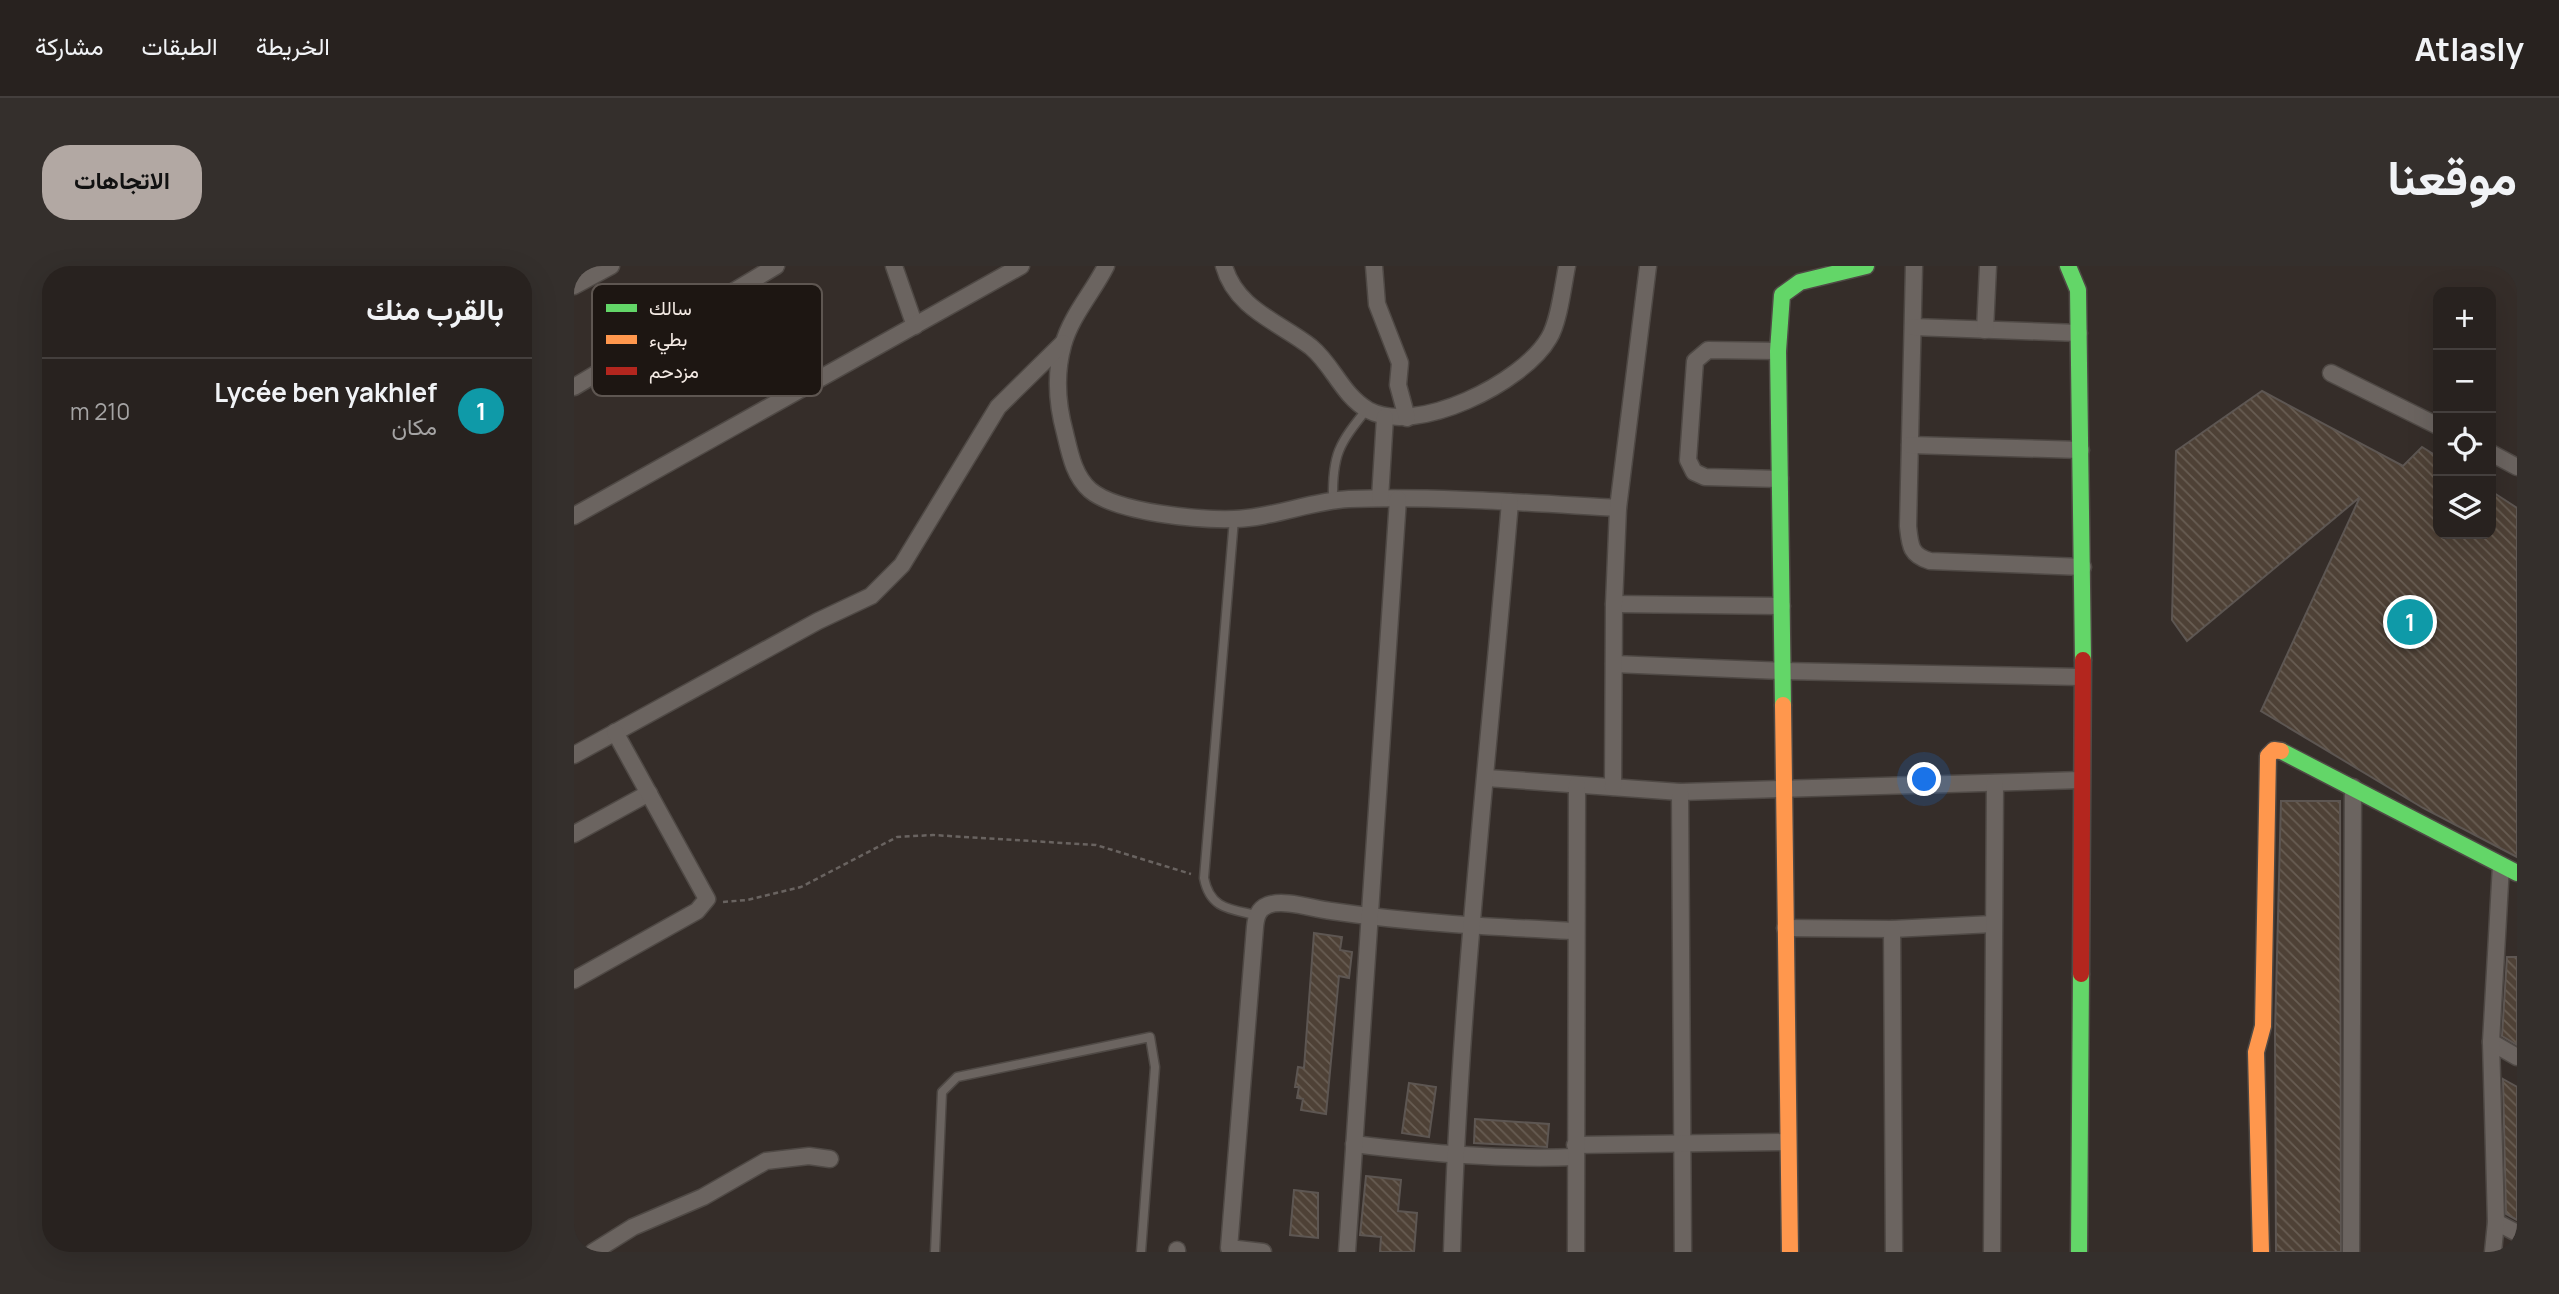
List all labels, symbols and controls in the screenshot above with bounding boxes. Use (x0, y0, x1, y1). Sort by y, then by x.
text: Atlasly (2414, 26, 2524, 71)
text: مشاركة (35, 29, 103, 62)
text: الطبقات (141, 29, 218, 62)
text: الخريطة (256, 29, 330, 62)
text: موقعنا (2387, 143, 2517, 210)
button: الاتجاهات (42, 145, 202, 220)
legend (592, 284, 822, 396)
map controls (2433, 287, 2496, 539)
button: + (2433, 287, 2496, 350)
text: بالقرب منك (366, 288, 504, 329)
text: سالك (649, 295, 692, 321)
text: بطيء (649, 326, 687, 355)
button: − (2433, 350, 2496, 413)
text: مزدحم (649, 358, 699, 384)
text: Lycée ben yakhlef (214, 374, 437, 410)
text: 210 m (70, 395, 130, 427)
text: 1 (476, 395, 486, 427)
text: مكان (391, 410, 437, 442)
button: locate (2433, 413, 2496, 476)
button: layers (2433, 476, 2496, 539)
pin: 1 (2387, 596, 2433, 648)
your location (1907, 762, 1941, 796)

